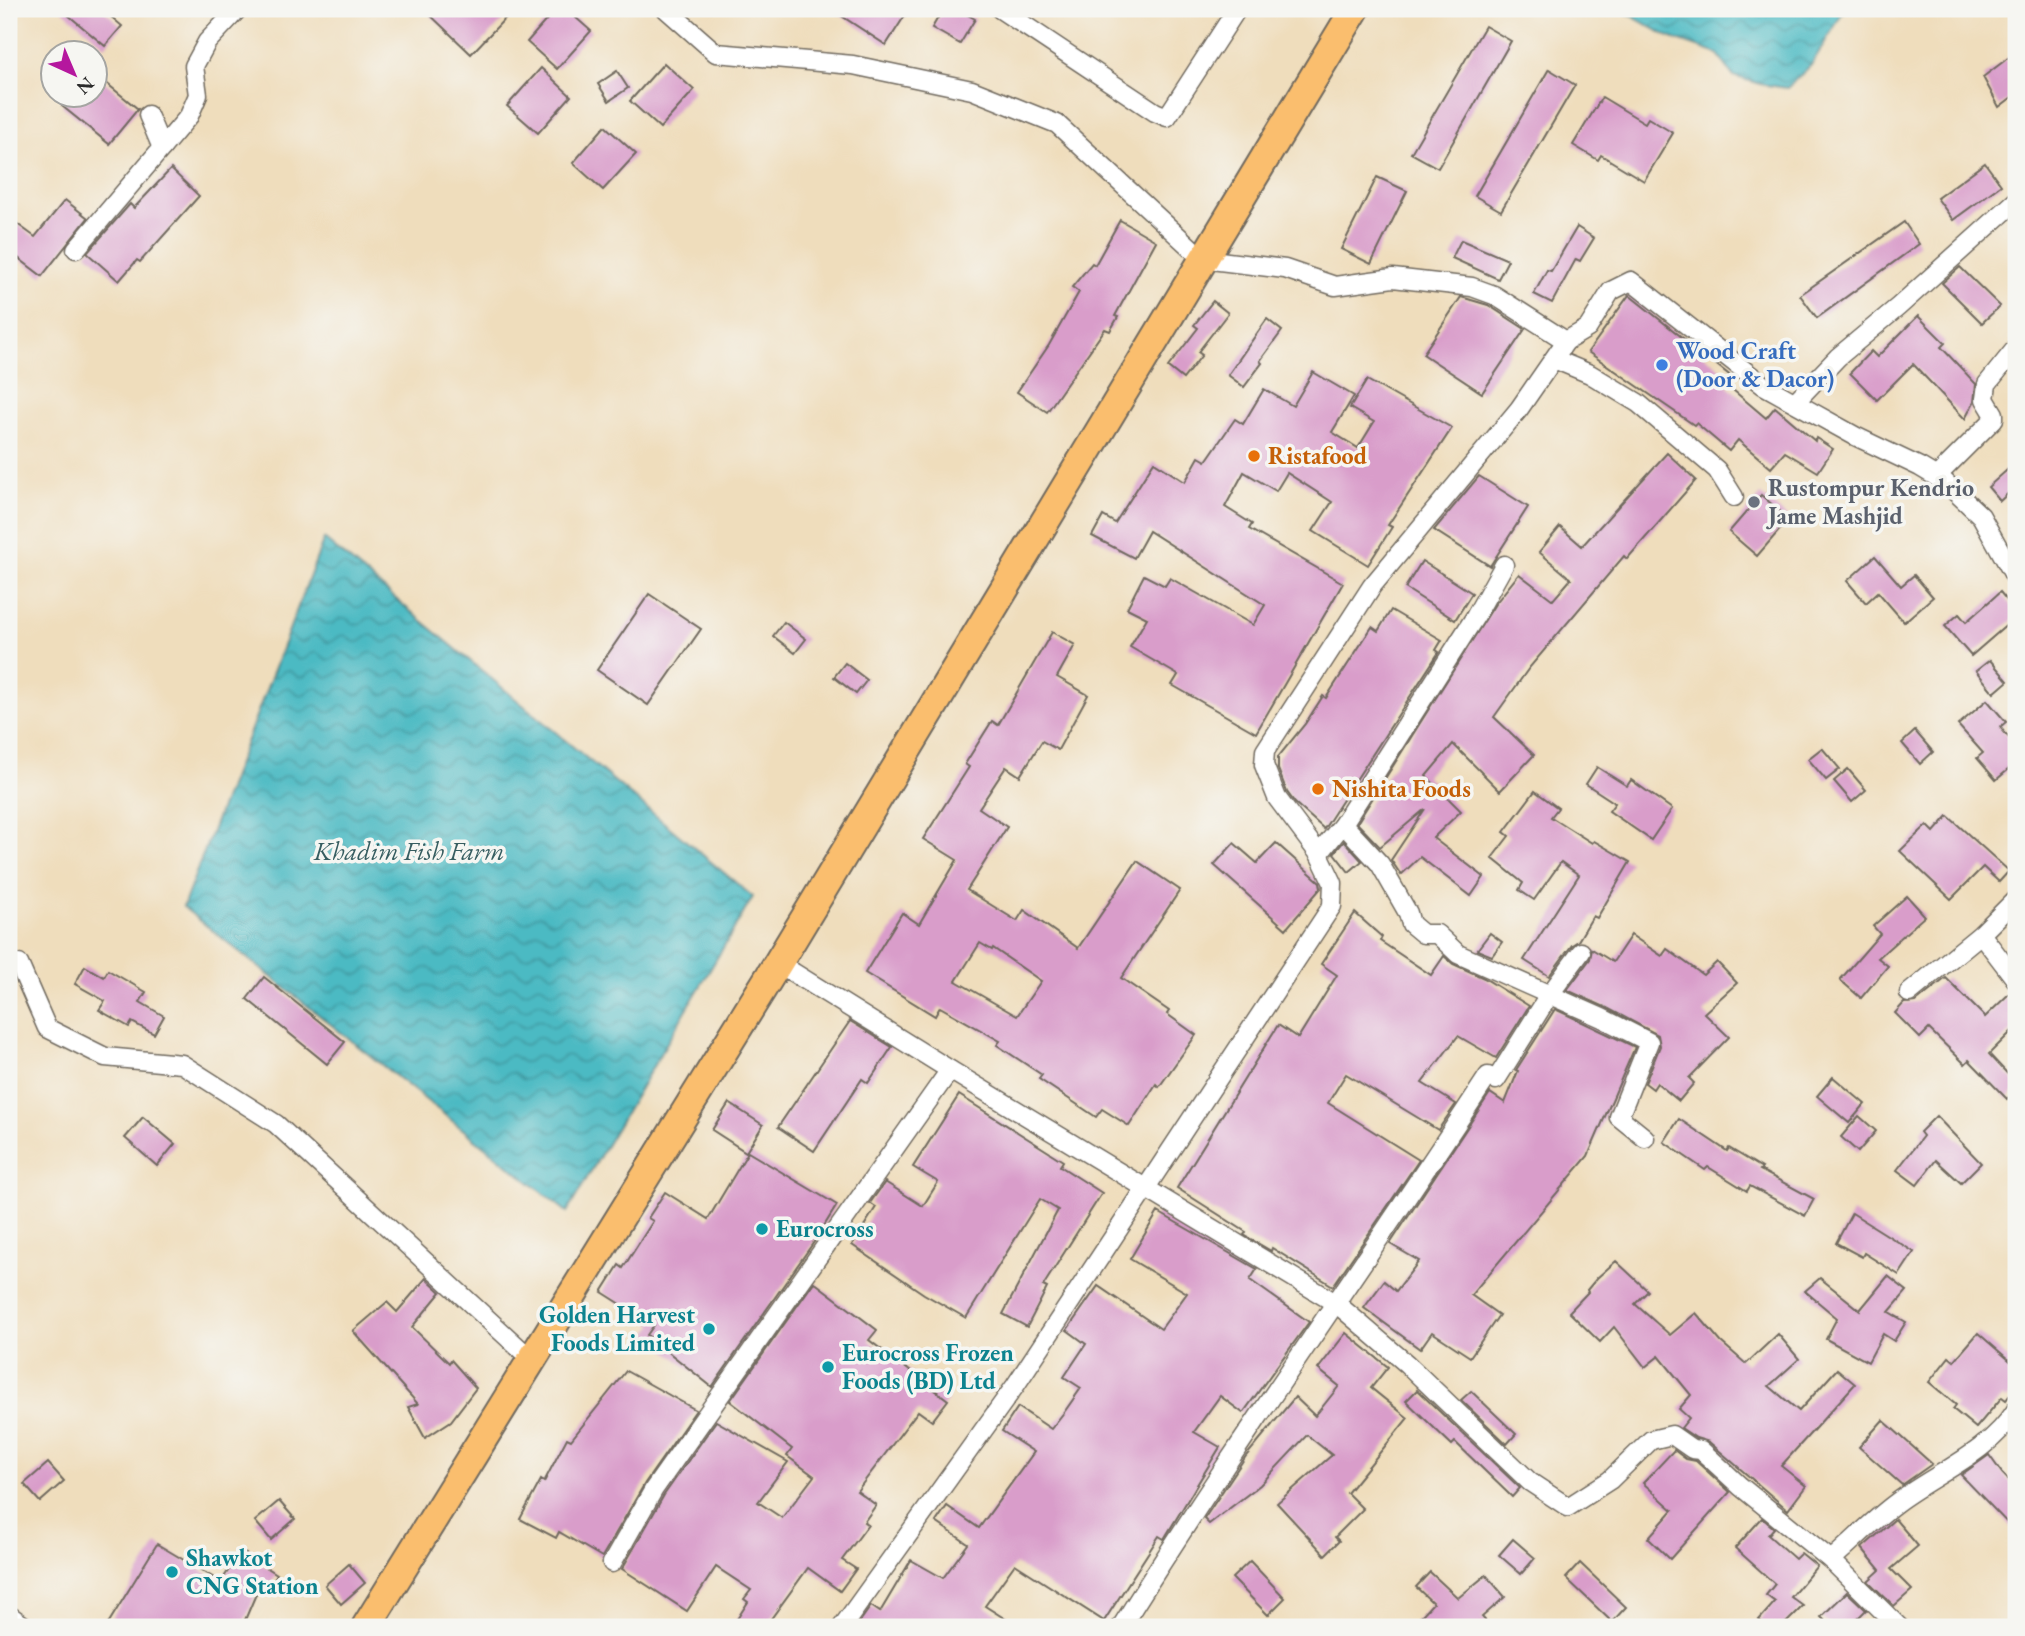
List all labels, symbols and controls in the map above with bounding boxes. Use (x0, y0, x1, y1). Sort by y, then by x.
north arrow (38, 38, 108, 108)
text: N (71, 72, 100, 101)
place label: Wood Craft (Door & Dacor) (1676, 335, 1834, 394)
marker: Wood Craft (Door & Dacor) (1654, 357, 1670, 373)
place label: Ristafood (1268, 440, 1368, 471)
marker: Ristafood (1246, 448, 1262, 464)
place label: Rustompur Kendrio Jame Mashjid (1766, 472, 1974, 532)
marker: Rustompur Kendrio Jame Mashjid (1746, 494, 1762, 510)
place label: Nishita Foods (1332, 773, 1471, 804)
marker: Nishita Foods (1310, 781, 1326, 797)
water label: Khadim Fish Farm (313, 834, 504, 868)
place label: Eurocross (776, 1213, 874, 1244)
marker: Eurocross (754, 1221, 770, 1237)
place label: Golden Harvest Foods Limited (539, 1299, 696, 1358)
marker: Golden Harvest Foods Limited (701, 1321, 717, 1337)
place label: Eurocross Frozen Foods (BD) Ltd (842, 1337, 1014, 1396)
marker: Eurocross Frozen Foods (BD) Ltd (820, 1359, 836, 1375)
place label: Shawkot CNG Station (186, 1542, 319, 1601)
marker: Shawkot CNG Station (164, 1564, 180, 1580)

